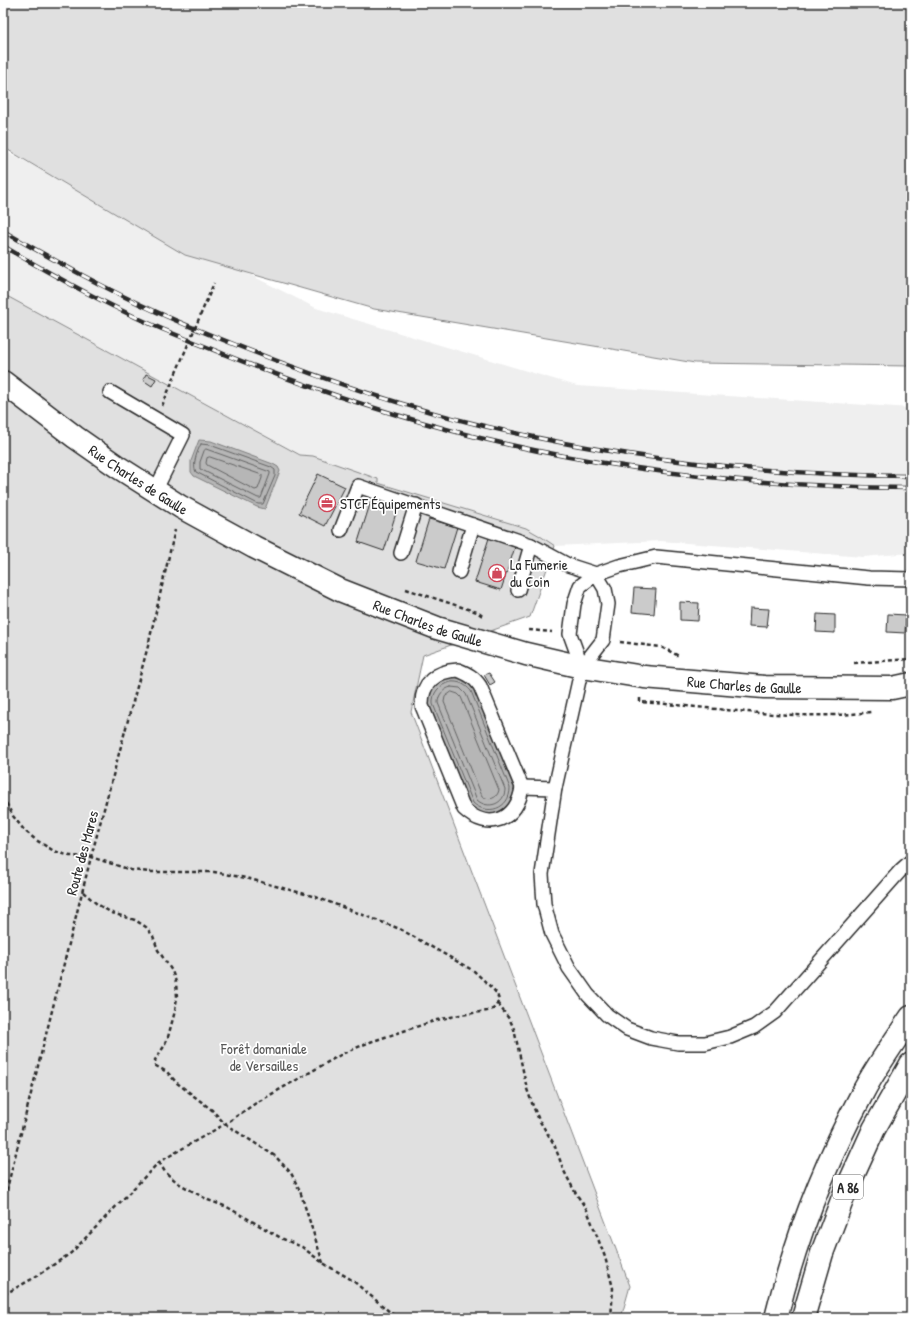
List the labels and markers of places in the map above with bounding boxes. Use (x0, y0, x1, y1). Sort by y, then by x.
office icon: STCF Équipements (317, 493, 337, 513)
place label: STCF Équipements (340, 493, 441, 514)
place label: La Fumerie du Coin (510, 554, 568, 592)
shop icon: La Fumerie du Coin (487, 563, 507, 583)

